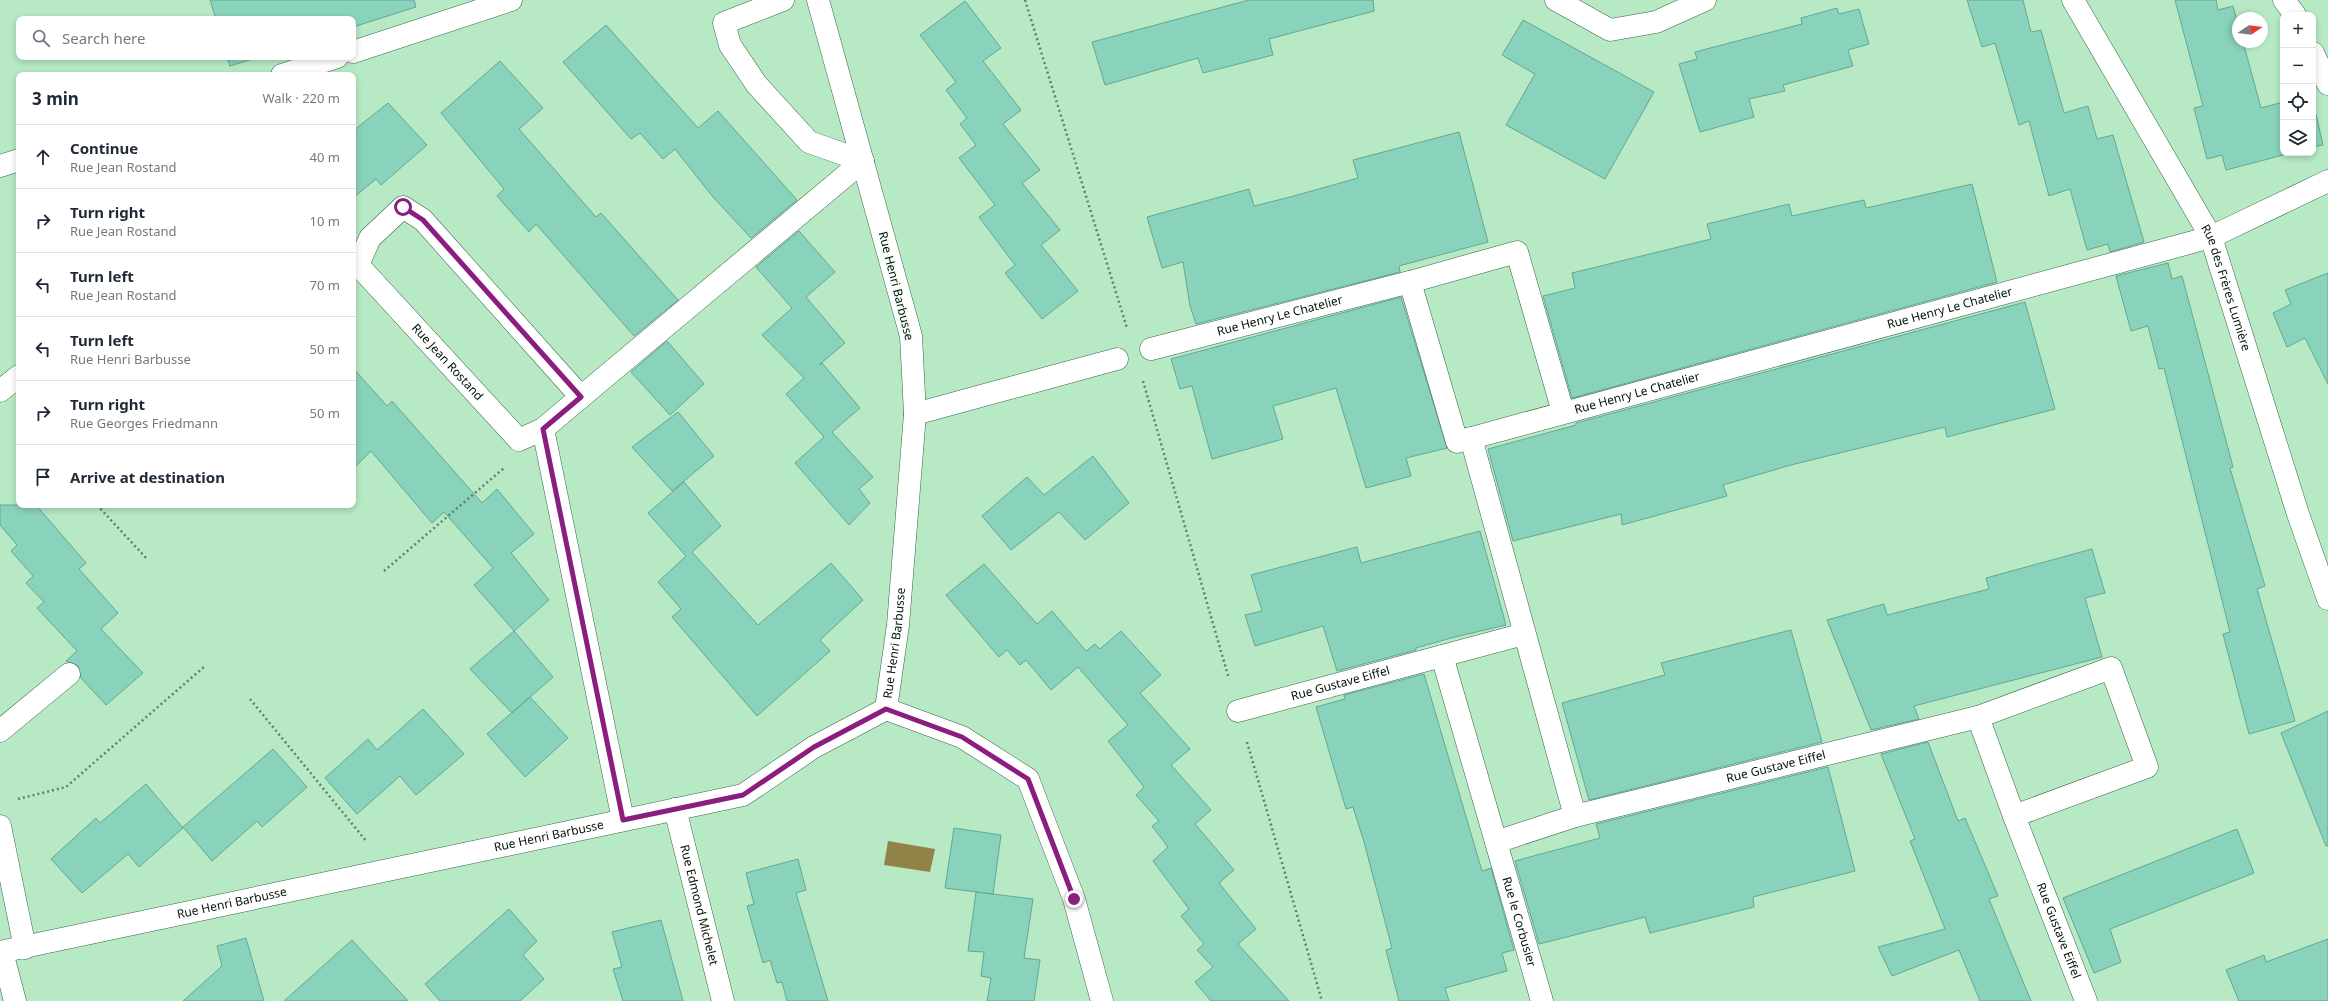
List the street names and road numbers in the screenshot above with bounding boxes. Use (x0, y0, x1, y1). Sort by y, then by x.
street label: Rue des Frères Lumière (2197, 221, 2255, 353)
street label: Rue Henri Barbusse (875, 230, 918, 342)
street label: Rue Henry Le Chatelier (1885, 282, 2014, 333)
street label: Rue Henry Le Chatelier (1215, 291, 1344, 340)
street label: Rue Jean Rostand (408, 320, 487, 404)
street label: Rue Henry Le Chatelier (1572, 367, 1702, 418)
street label: Rue Henri Barbusse (879, 587, 909, 700)
street label: Rue Gustave Eiffel (1289, 661, 1392, 704)
street label: Rue Gustave Eiffel (1724, 746, 1827, 787)
street label: Rue Henri Barbusse (492, 816, 605, 855)
street label: Rue Edmond Michelet (676, 843, 723, 968)
street label: Rue le Corbusier (1498, 875, 1541, 969)
street label: Rue Gustave Eiffel (2033, 880, 2085, 981)
street label: Rue Henri Barbusse (175, 883, 288, 922)

